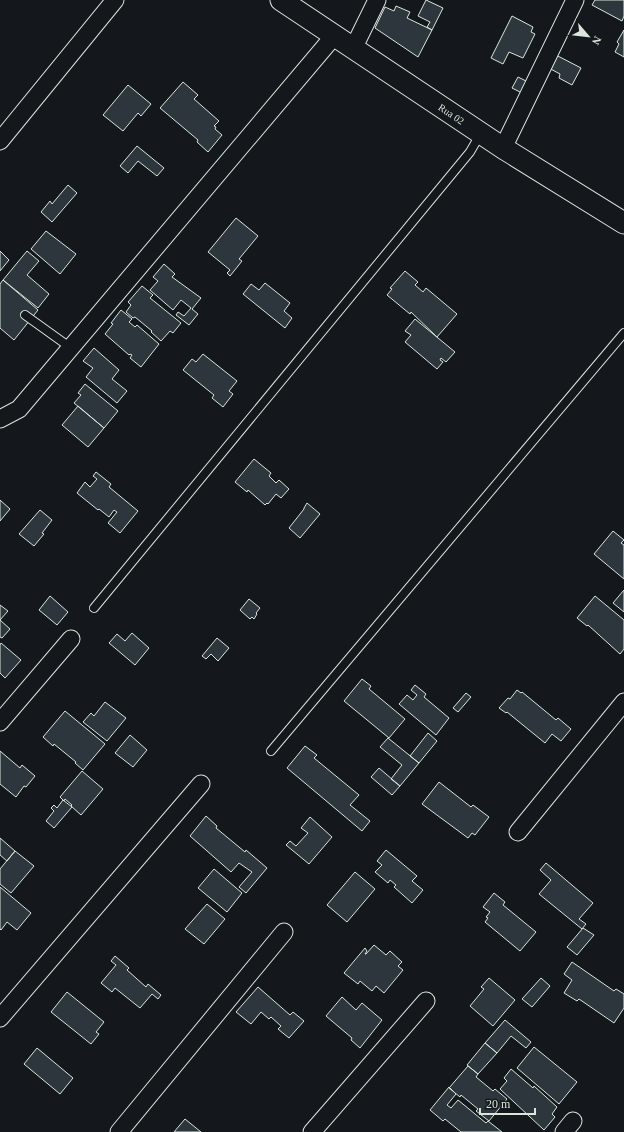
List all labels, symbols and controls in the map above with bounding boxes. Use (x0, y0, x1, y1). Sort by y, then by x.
north arrow (568, 16, 608, 56)
text: N (590, 34, 604, 47)
street label: Rua 02 (437, 101, 467, 126)
scale bar (480, 1090, 535, 1116)
text: 20 m (486, 1097, 511, 1111)

